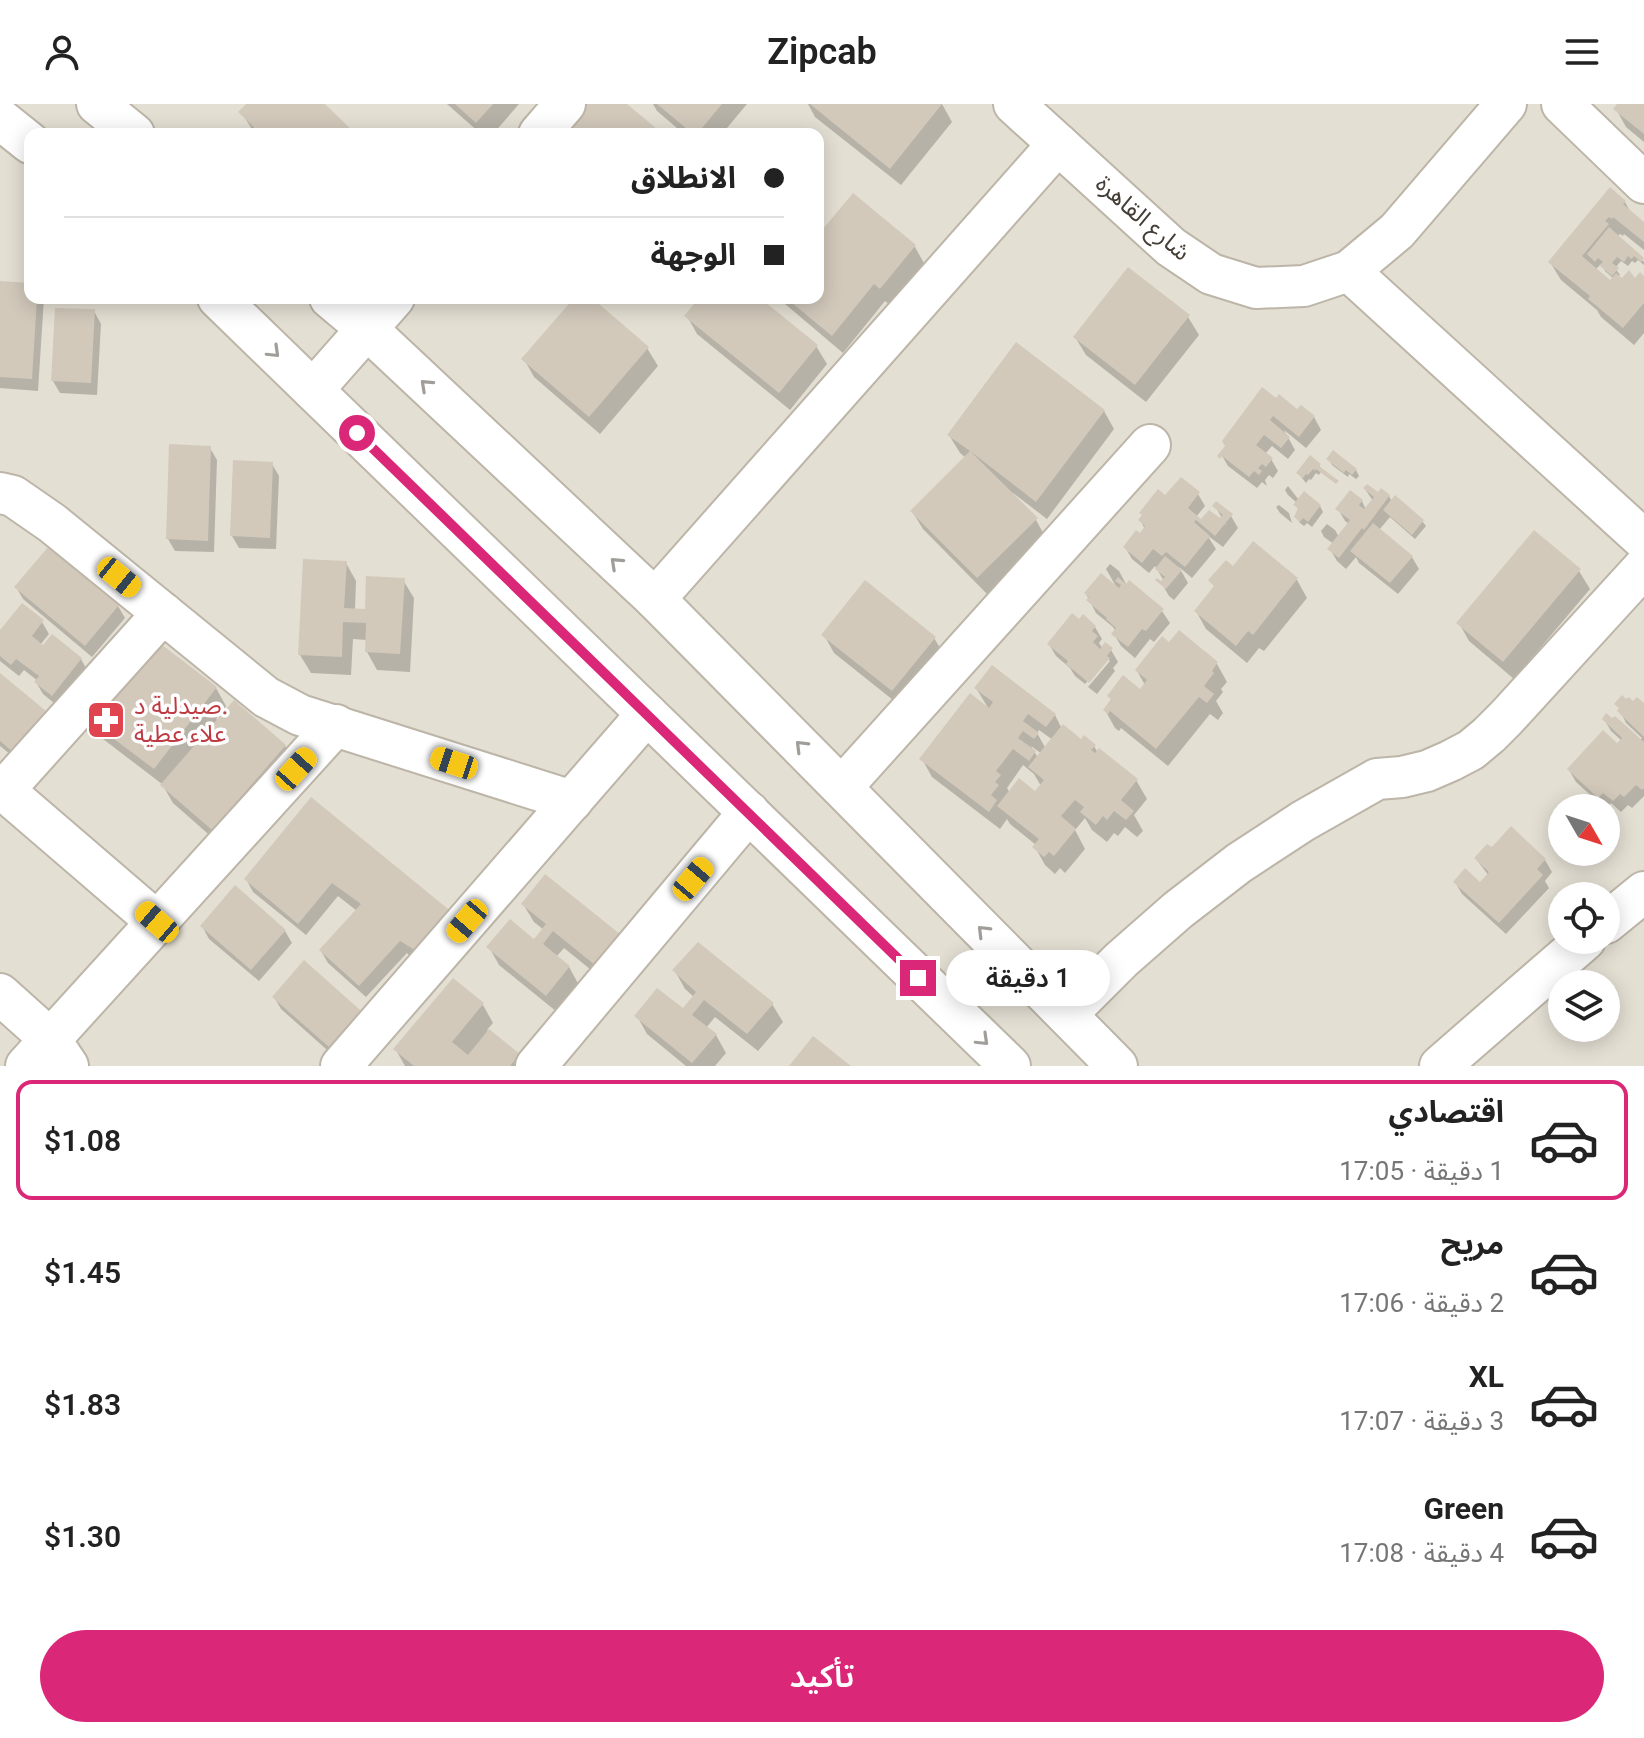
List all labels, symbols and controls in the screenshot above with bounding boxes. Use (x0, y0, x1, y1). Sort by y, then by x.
icon: person (40, 30, 84, 74)
icon: menu (1560, 30, 1604, 74)
text: Zipcab (767, 31, 877, 73)
text: الانطلاق (631, 160, 736, 195)
street label: شارع القاهرة (1088, 170, 1196, 269)
text: الوجهة (651, 237, 736, 272)
one-way arrow (265, 343, 279, 358)
one-way arrow (421, 380, 435, 394)
route start (339, 415, 375, 451)
car (93, 553, 145, 601)
one-way arrow (611, 557, 625, 572)
place label: صيدلية د. علاء عطية (134, 692, 228, 748)
pharmacy icon: صيدلية د. علاء عطية (85, 699, 127, 741)
one-way arrow (795, 741, 810, 755)
car (271, 743, 321, 795)
car (427, 744, 481, 782)
north arrow (1548, 794, 1620, 866)
map controls (1548, 794, 1620, 1042)
car (668, 853, 718, 905)
button: locate (1548, 882, 1620, 954)
car (442, 895, 492, 947)
car (131, 897, 183, 947)
one-way arrow (978, 925, 993, 940)
callout: 1 دقيقة (946, 950, 1110, 1006)
route end (900, 960, 936, 996)
text: 1 دقيقة (986, 963, 1070, 993)
button: layers (1548, 970, 1620, 1042)
one-way arrow (974, 1031, 988, 1045)
text: اقتصادي (1389, 1094, 1504, 1129)
icon: car (1528, 1104, 1600, 1176)
text: $1.08 (44, 1123, 121, 1158)
text: 1 دقيقة · 17:05 (1339, 1156, 1504, 1186)
text: مريح (1441, 1226, 1504, 1261)
icon: car (1528, 1236, 1600, 1308)
text: $1.45 (44, 1255, 121, 1290)
text: 2 دقيقة · 17:06 (1339, 1288, 1504, 1318)
text: XL (1469, 1359, 1504, 1394)
icon: car (1528, 1368, 1600, 1440)
text: $1.83 (44, 1387, 121, 1422)
text: 3 دقيقة · 17:07 (1339, 1406, 1504, 1436)
text: Green (1424, 1491, 1504, 1526)
icon: car (1528, 1500, 1600, 1572)
text: $1.30 (44, 1519, 121, 1554)
text: 4 دقيقة · 17:08 (1339, 1538, 1504, 1568)
button: تأكيد (40, 1630, 1604, 1722)

